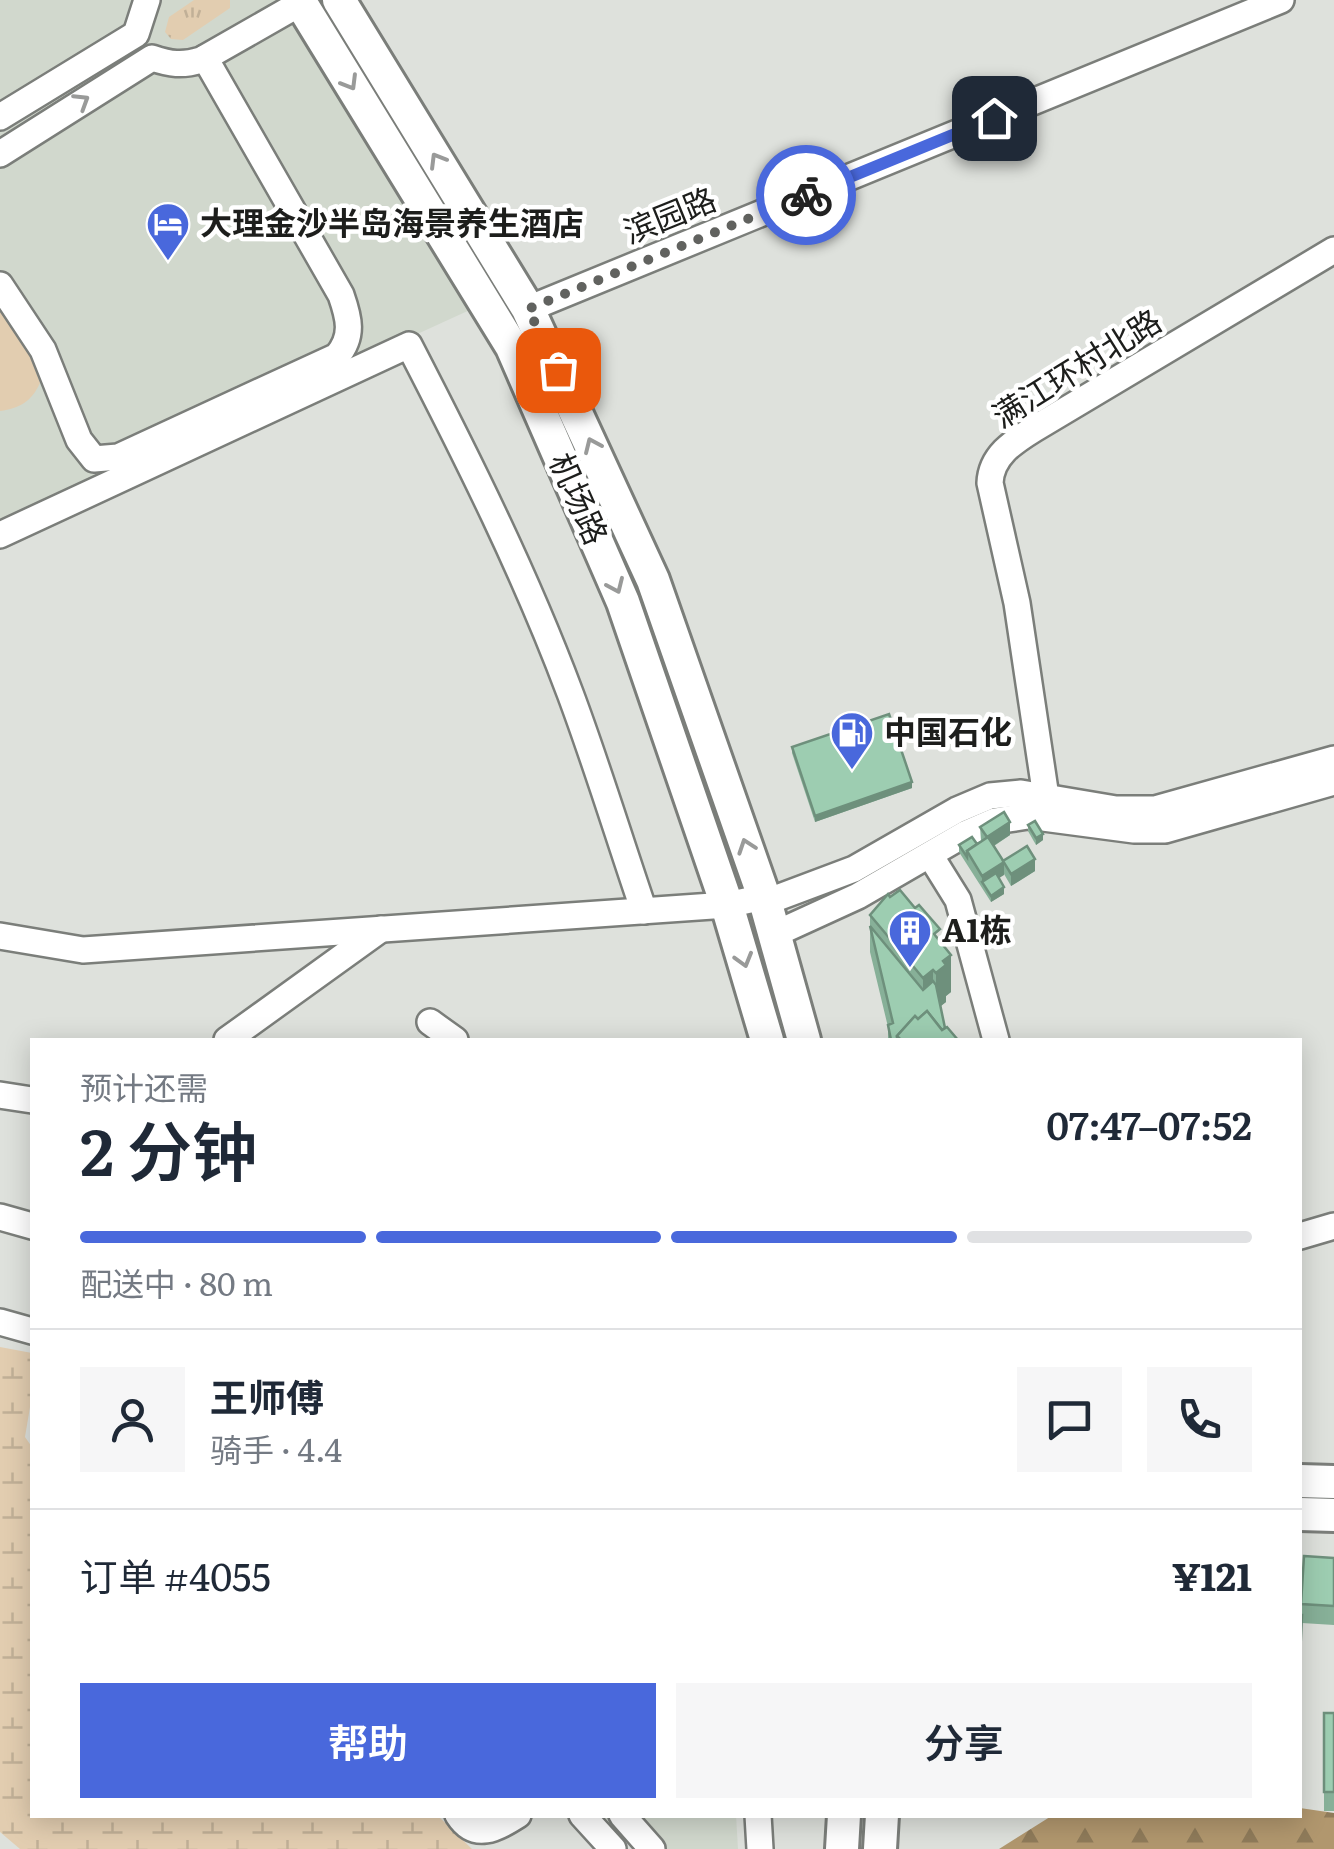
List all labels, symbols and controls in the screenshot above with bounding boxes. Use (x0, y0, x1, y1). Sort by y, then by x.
one-way arrow (338, 72, 357, 90)
pin (952, 76, 1037, 161)
icon: home (967, 91, 1022, 146)
one-way arrow (72, 95, 90, 114)
courier (756, 145, 856, 245)
one-way arrow (430, 153, 449, 171)
icon: bike (779, 168, 834, 223)
street label: 滨园路 (615, 173, 722, 253)
place label: 大理金沙半岛海景养生酒店 (200, 197, 584, 245)
hotel icon: 大理金沙半岛海景养生酒店 (145, 201, 191, 262)
street label: 满江环村北路 (981, 295, 1170, 438)
pin (516, 328, 601, 413)
icon: bag (531, 343, 586, 398)
one-way arrow (584, 437, 604, 455)
street label: 机场路 (539, 444, 622, 551)
one-way arrow (604, 576, 624, 594)
place label: 中国石化 (884, 706, 1012, 754)
fuel station icon: 中国石化 (829, 710, 875, 771)
one-way arrow (738, 839, 758, 856)
place label: A1栋 (942, 904, 1011, 952)
building icon: A1栋 (887, 908, 933, 969)
one-way arrow (732, 950, 753, 968)
text: 预计还需 (80, 1062, 208, 1110)
text: 07:47–07:52 (1046, 1095, 1252, 1152)
text: 2 分钟 (80, 1099, 257, 1196)
text: 配送中 · 80 m (80, 1258, 273, 1306)
button: person (80, 1367, 185, 1472)
text: 王师傅 (210, 1367, 324, 1424)
button: chat (1017, 1367, 1122, 1472)
button: phone (1147, 1367, 1252, 1472)
text: 骑手 · 4.4 (210, 1424, 342, 1472)
text: 订单 #4055 (80, 1546, 271, 1603)
text: ¥121 (1172, 1546, 1252, 1603)
button: 帮助 (80, 1683, 656, 1798)
button: 分享 (676, 1683, 1252, 1798)

